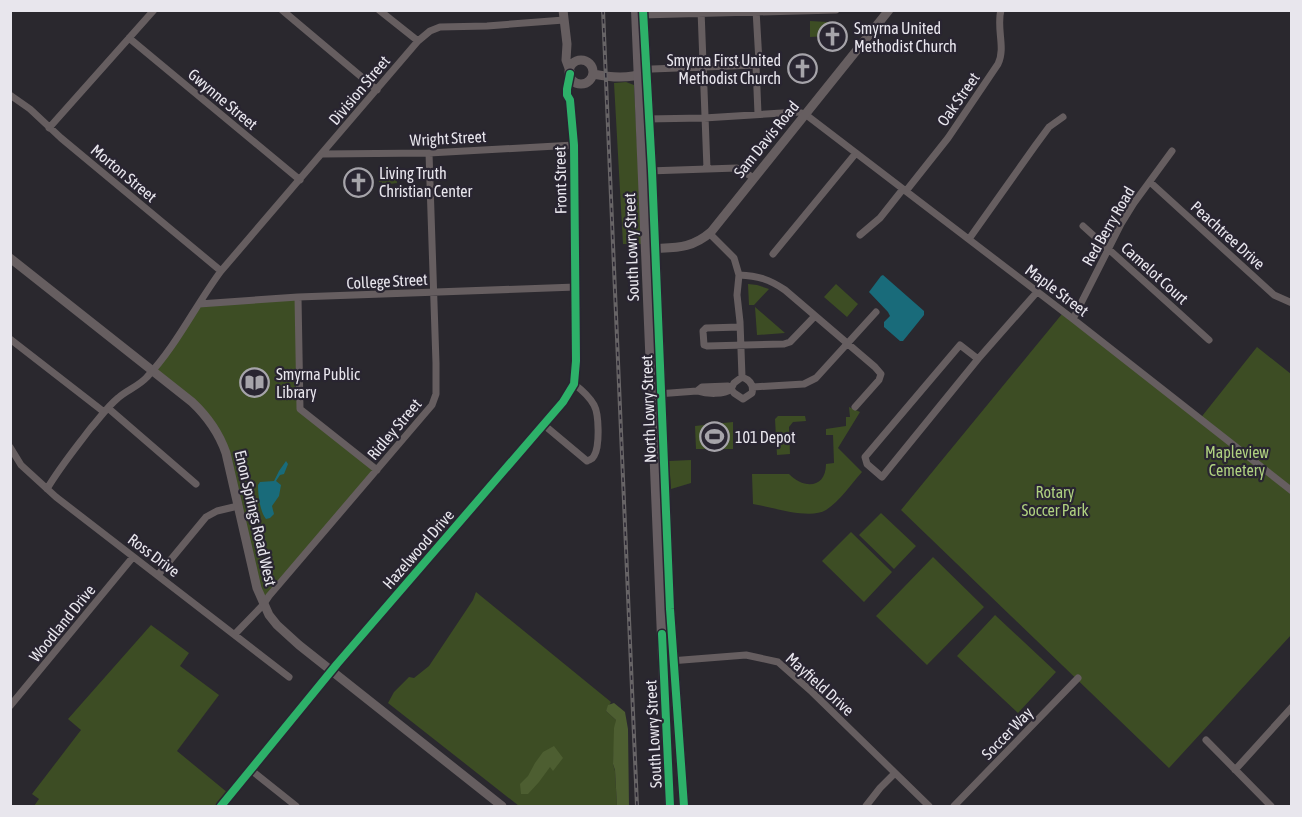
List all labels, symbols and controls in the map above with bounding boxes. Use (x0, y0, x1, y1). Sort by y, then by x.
place label: Smyrna United Methodist Church (854, 19, 957, 55)
church icon: Smyrna United Methodist Church (817, 21, 849, 53)
street label: Division Street (325, 51, 393, 128)
place label: Smyrna First United Methodist Church (667, 51, 781, 87)
church icon: Smyrna First United Methodist Church (786, 53, 818, 85)
street label: Gwynne Street (184, 65, 262, 134)
street label: Oak Street (933, 68, 983, 129)
street label: Sam Davis Road (730, 97, 802, 181)
street label: Wright Street (409, 127, 487, 150)
street label: Morton Street (88, 140, 161, 206)
street label: Front Street (550, 145, 570, 214)
place label: Living Truth Christian Center (379, 164, 473, 200)
church icon: Living Truth Christian Center (342, 166, 374, 198)
street label: Red Berry Road (1078, 183, 1139, 269)
street label: South Lowry Street (620, 192, 643, 301)
street label: Peachtree Drive (1187, 197, 1269, 273)
street label: Camelot Court (1118, 238, 1192, 308)
street label: Maple Street (1021, 260, 1092, 321)
street label: College Street (346, 270, 429, 293)
street label: North Lowry Street (637, 354, 660, 463)
place label: Smyrna Public Library (276, 365, 360, 402)
library icon: Smyrna Public Library (239, 367, 271, 399)
street label: Ridley Street (363, 394, 426, 464)
sports icon: 101 Depot (698, 421, 730, 453)
place label: 101 Depot (735, 428, 796, 447)
park label: Mapleview Cemetery (1205, 443, 1269, 480)
street label: Enon Springs Road West (231, 448, 280, 588)
park label: Rotary Soccer Park (1022, 483, 1088, 519)
street label: Hazelwood Drive (379, 506, 457, 592)
street label: Ross Drive (125, 530, 183, 580)
street label: Woodland Drive (25, 581, 99, 665)
street label: Mayfield Drive (782, 649, 858, 720)
street label: South Lowry Street (641, 679, 666, 789)
street label: Soccer Way (978, 703, 1037, 763)

